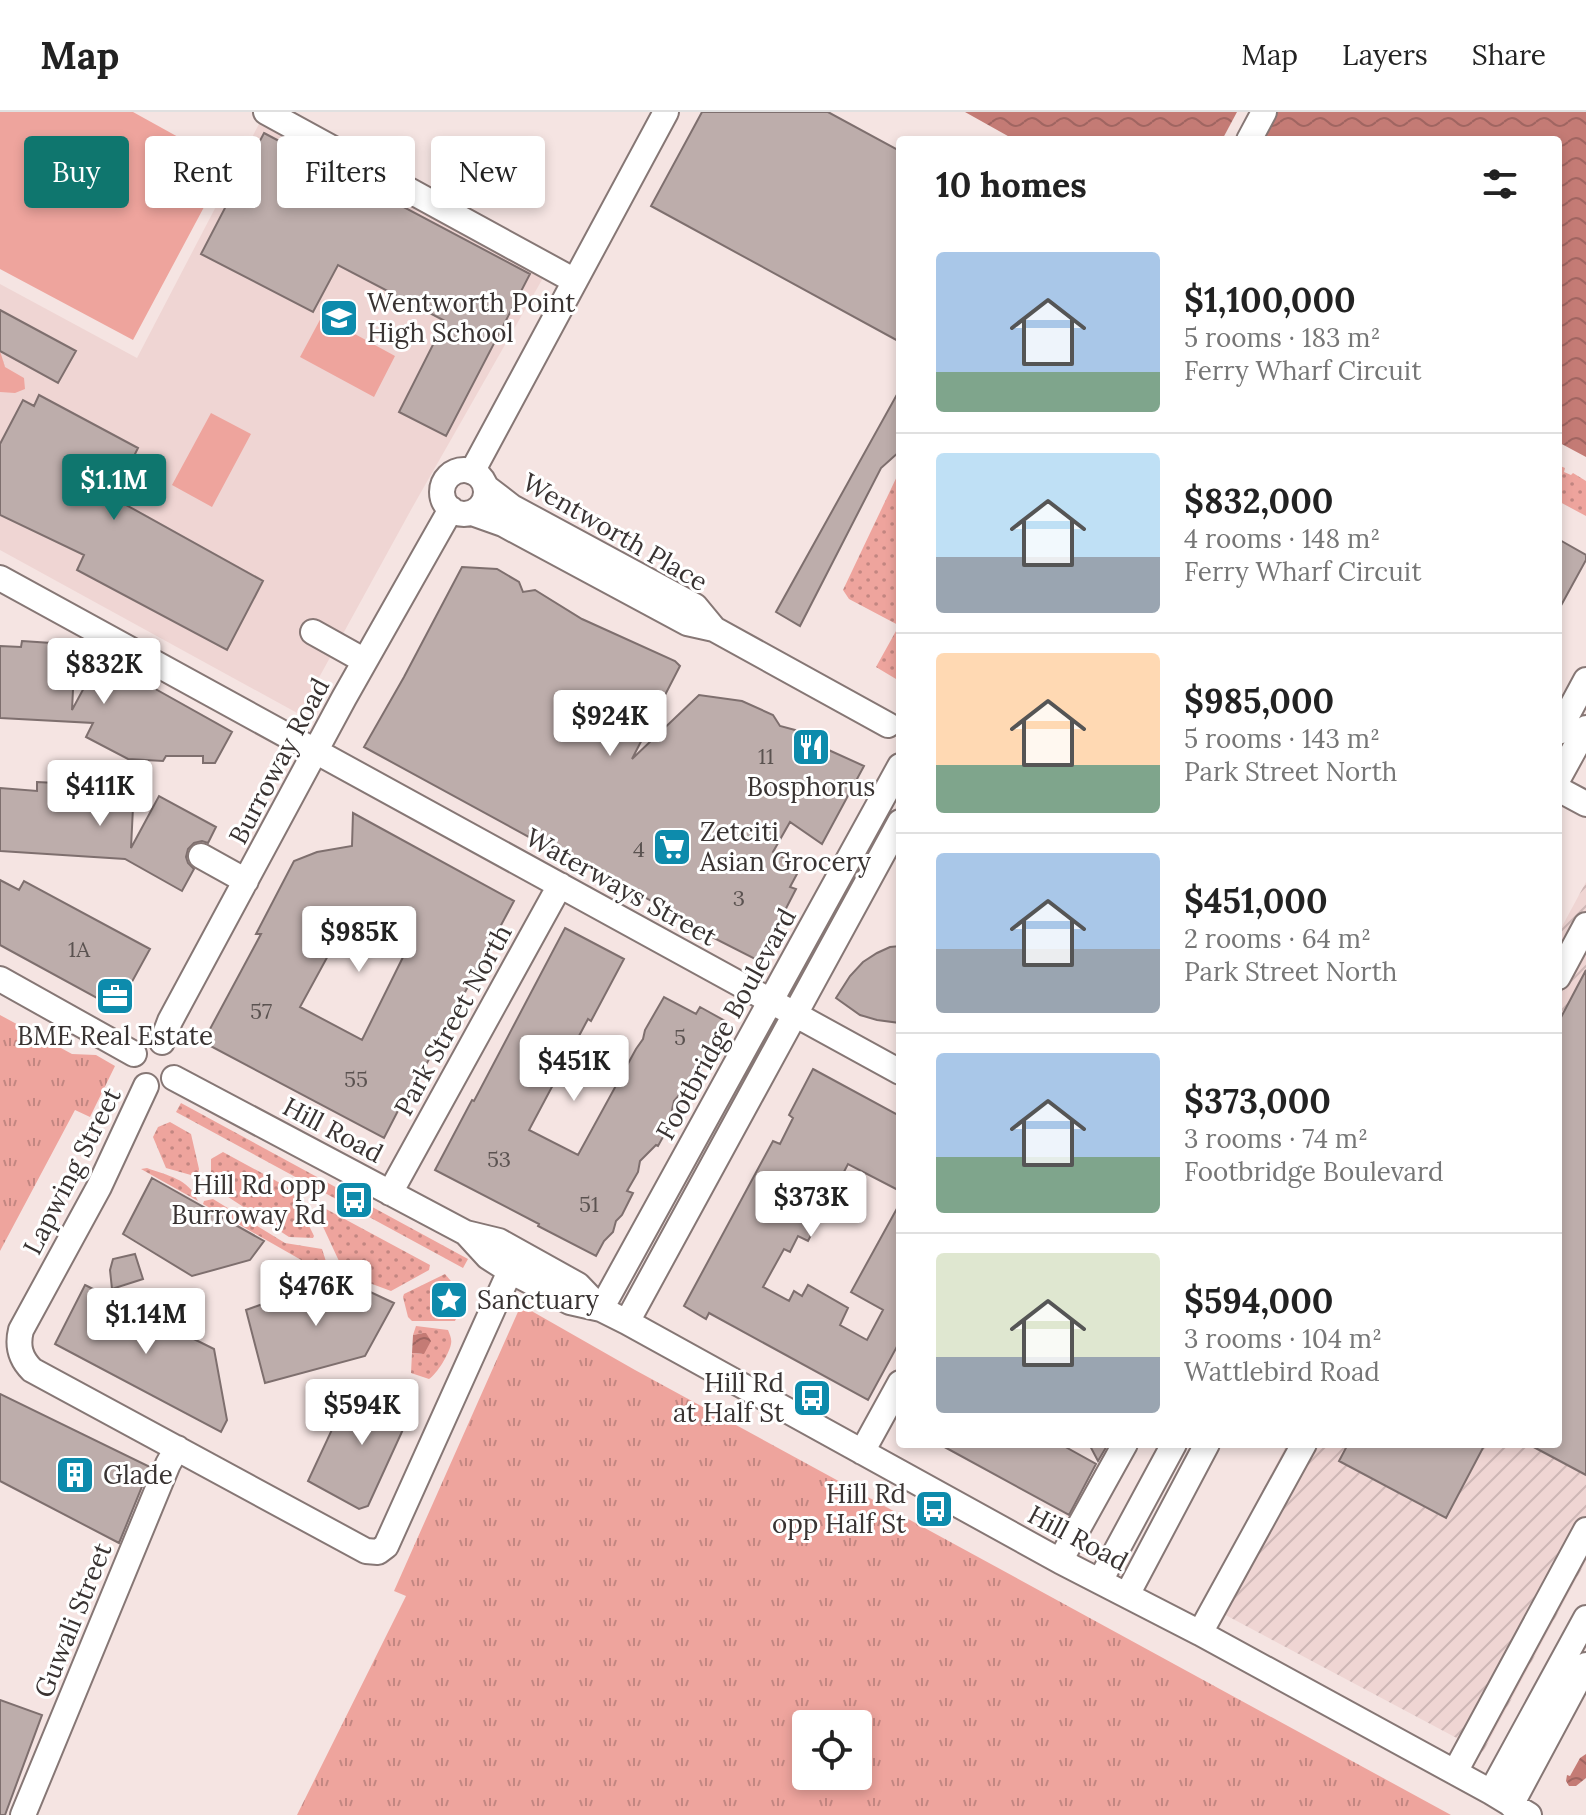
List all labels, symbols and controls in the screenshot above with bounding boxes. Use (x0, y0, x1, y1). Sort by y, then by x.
text: Map (40, 31, 119, 79)
text: Map (1241, 37, 1298, 73)
text: Layers (1342, 37, 1428, 73)
text: Share (1472, 37, 1546, 73)
chip: Buy (24, 136, 129, 208)
chip: Rent (145, 136, 261, 208)
chip: Filters (277, 136, 415, 208)
chip: New (431, 136, 545, 208)
icon: filters (1478, 162, 1522, 206)
text: 10 homes (936, 163, 1087, 206)
text: $1,100,000 (1184, 278, 1356, 321)
icon: home (1000, 284, 1096, 380)
place label: Wentworth Point High School (367, 286, 575, 349)
school or university icon: Wentworth Point High School (318, 297, 360, 339)
text: 5 rooms · 183 m² (1184, 321, 1381, 354)
text: Ferry Wharf Circuit (1184, 354, 1421, 387)
pin: $1.1M (58, 454, 170, 522)
text: $1.1M (80, 463, 148, 496)
street label: Wentworth Place (517, 465, 714, 598)
text: $832,000 (1184, 479, 1333, 522)
icon: home (1000, 485, 1096, 581)
text: 4 rooms · 148 m² (1184, 522, 1380, 555)
text: Ferry Wharf Circuit (1184, 555, 1421, 588)
pin: $832K (48, 638, 160, 706)
text: $832K (65, 647, 143, 680)
street label: Burroway Road (221, 672, 336, 849)
text: $985,000 (1184, 679, 1334, 722)
icon: home (1000, 685, 1096, 781)
pin: $924K (554, 690, 666, 758)
text: $924K (572, 699, 648, 732)
text: 5 rooms · 143 m² (1184, 722, 1380, 755)
restaurant icon: Bosphorus (790, 726, 832, 768)
house number: 11 (758, 742, 774, 770)
text: Park Street North (1184, 755, 1397, 788)
pin: $411K (44, 760, 156, 828)
text: $411K (65, 769, 135, 802)
place label: Bosphorus (747, 770, 875, 803)
place label: Zetciti Asian Grocery (699, 815, 871, 878)
street label: Waterways Street (520, 820, 723, 953)
supermarket icon: Zetciti Asian Grocery (651, 826, 693, 868)
house number: 4 (633, 835, 645, 863)
text: $451,000 (1184, 879, 1328, 922)
house number: 3 (733, 884, 745, 912)
icon: home (1000, 885, 1096, 981)
street label: Footbridge Boulevard (648, 902, 803, 1145)
pin: $985K (303, 906, 415, 974)
text: $985K (320, 915, 398, 948)
street label: Park Street North (386, 918, 519, 1121)
text: 2 rooms · 64 m² (1184, 922, 1371, 955)
house number: 1A (68, 935, 91, 963)
text: Park Street North (1184, 955, 1397, 988)
office icon: BME Real Estate (94, 975, 136, 1017)
house number: 57 (250, 997, 272, 1025)
place label: BME Real Estate (17, 1019, 213, 1052)
house number: 5 (674, 1023, 686, 1051)
pin: $451K (518, 1035, 630, 1103)
text: $451K (538, 1044, 610, 1077)
house number: 55 (344, 1065, 368, 1093)
text: $373,000 (1184, 1079, 1331, 1122)
street label: Lapwing Street (15, 1082, 128, 1260)
icon: home (1000, 1085, 1096, 1181)
street label: Hill Road (277, 1089, 389, 1170)
text: 3 rooms · 74 m² (1184, 1122, 1368, 1155)
house number: 53 (487, 1145, 511, 1173)
text: Footbridge Boulevard (1184, 1155, 1444, 1188)
place label: Hill Rd opp Burroway Rd (171, 1168, 326, 1231)
pin: $373K (755, 1171, 867, 1239)
bus stop icon: Hill Rd opp Burroway Rd (333, 1179, 375, 1221)
text: $373K (773, 1180, 849, 1213)
house number: 51 (579, 1190, 599, 1218)
pin: $476K (260, 1260, 372, 1328)
text: $476K (278, 1269, 354, 1302)
place icon: Sanctuary (428, 1279, 470, 1321)
text: $594,000 (1184, 1279, 1333, 1322)
place label: Sanctuary (477, 1283, 599, 1316)
icon: home (1000, 1285, 1096, 1381)
pin: $1.14M (81, 1288, 211, 1356)
text: $1.14M (105, 1297, 187, 1330)
text: 3 rooms · 104 m² (1184, 1322, 1382, 1355)
text: Wattlebird Road (1184, 1355, 1380, 1388)
place label: Hill Rd at Half St (673, 1366, 784, 1429)
bus stop icon: Hill Rd at Half St (791, 1377, 833, 1419)
pin: $594K (306, 1379, 418, 1447)
text: $594K (323, 1388, 401, 1421)
building icon: Glade (54, 1454, 96, 1496)
place label: Glade (103, 1458, 173, 1491)
place label: Hill Rd opp Half St (772, 1477, 906, 1540)
bus stop icon: Hill Rd opp Half St (913, 1488, 955, 1530)
street label: Hill Road (1022, 1497, 1134, 1578)
street label: Guwali Street (27, 1538, 119, 1702)
map controls (792, 1710, 872, 1790)
button: locate (792, 1710, 872, 1790)

